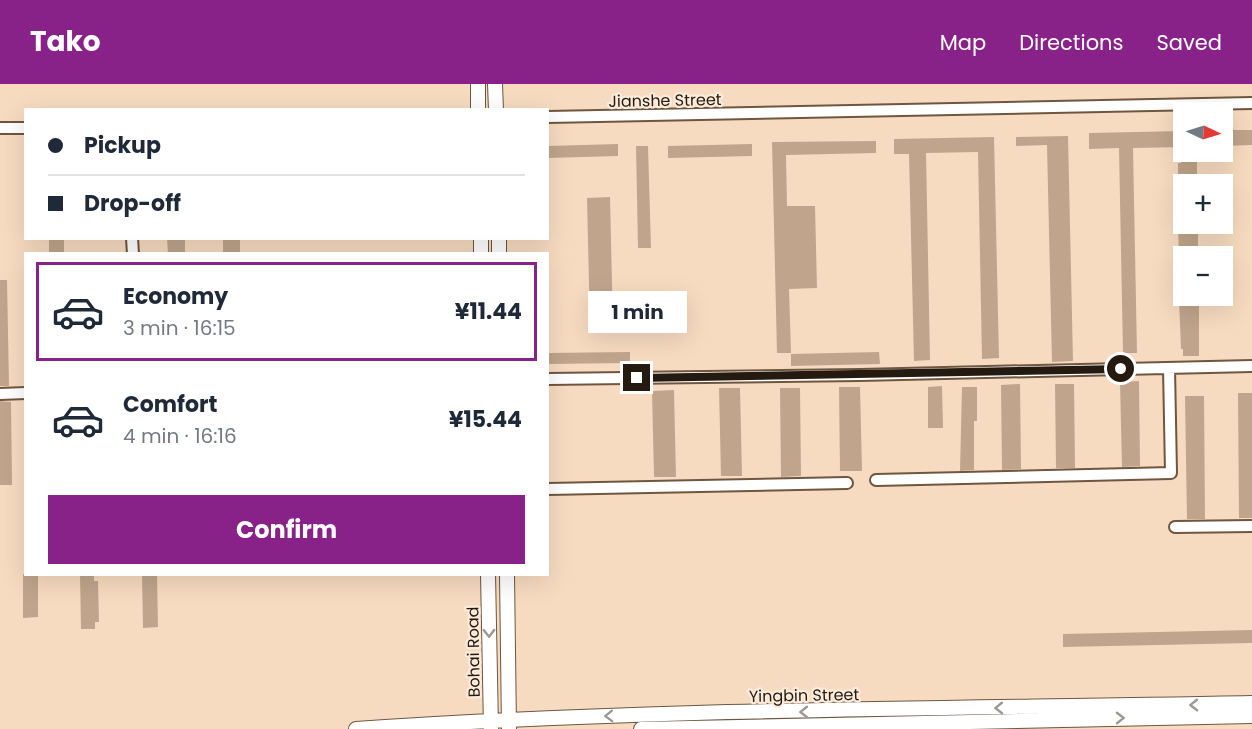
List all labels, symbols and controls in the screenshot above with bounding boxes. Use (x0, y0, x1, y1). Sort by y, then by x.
text: Tako (30, 22, 101, 61)
text: Map (940, 28, 986, 57)
text: Directions (1019, 28, 1123, 57)
text: Saved (1156, 28, 1222, 57)
street label: Jianshe Street (608, 88, 722, 113)
north arrow (1173, 102, 1233, 162)
map controls (1173, 102, 1233, 306)
text: Pickup (84, 130, 161, 161)
button: + (1173, 174, 1233, 234)
text: Drop-off (84, 188, 181, 219)
button: − (1173, 246, 1233, 306)
text: Economy (123, 281, 228, 312)
icon: car (51, 285, 105, 339)
callout: 1 min (588, 291, 686, 333)
text: ¥11.44 (455, 296, 522, 327)
text: 1 min (611, 298, 664, 326)
text: 3 min · 16:15 (123, 314, 236, 342)
route start (1107, 355, 1134, 382)
route end (623, 364, 650, 391)
text: Comfort (123, 389, 217, 420)
icon: car (51, 393, 105, 447)
text: ¥15.44 (449, 404, 522, 435)
text: 4 min · 16:16 (123, 422, 237, 450)
button: Confirm (48, 495, 525, 564)
street label: Bohai Road (461, 606, 486, 698)
one-way arrow (483, 628, 495, 637)
street label: Yingbin Street (749, 683, 860, 708)
one-way arrow (1189, 698, 1198, 711)
one-way arrow (994, 702, 1003, 714)
one-way arrow (799, 706, 808, 718)
one-way arrow (604, 710, 613, 722)
one-way arrow (1115, 712, 1124, 724)

